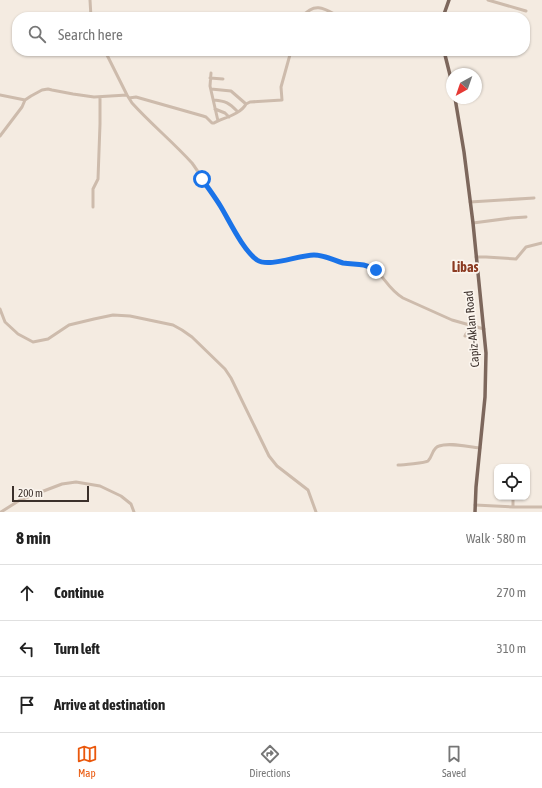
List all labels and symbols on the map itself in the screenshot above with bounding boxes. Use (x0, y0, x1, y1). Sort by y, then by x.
north arrow (446, 68, 482, 104)
route start (193, 170, 211, 188)
district label: Libas (452, 259, 478, 275)
route end (367, 261, 385, 279)
street label: Capiz-Aklan Road (462, 290, 482, 368)
scale bar (12, 484, 89, 503)

